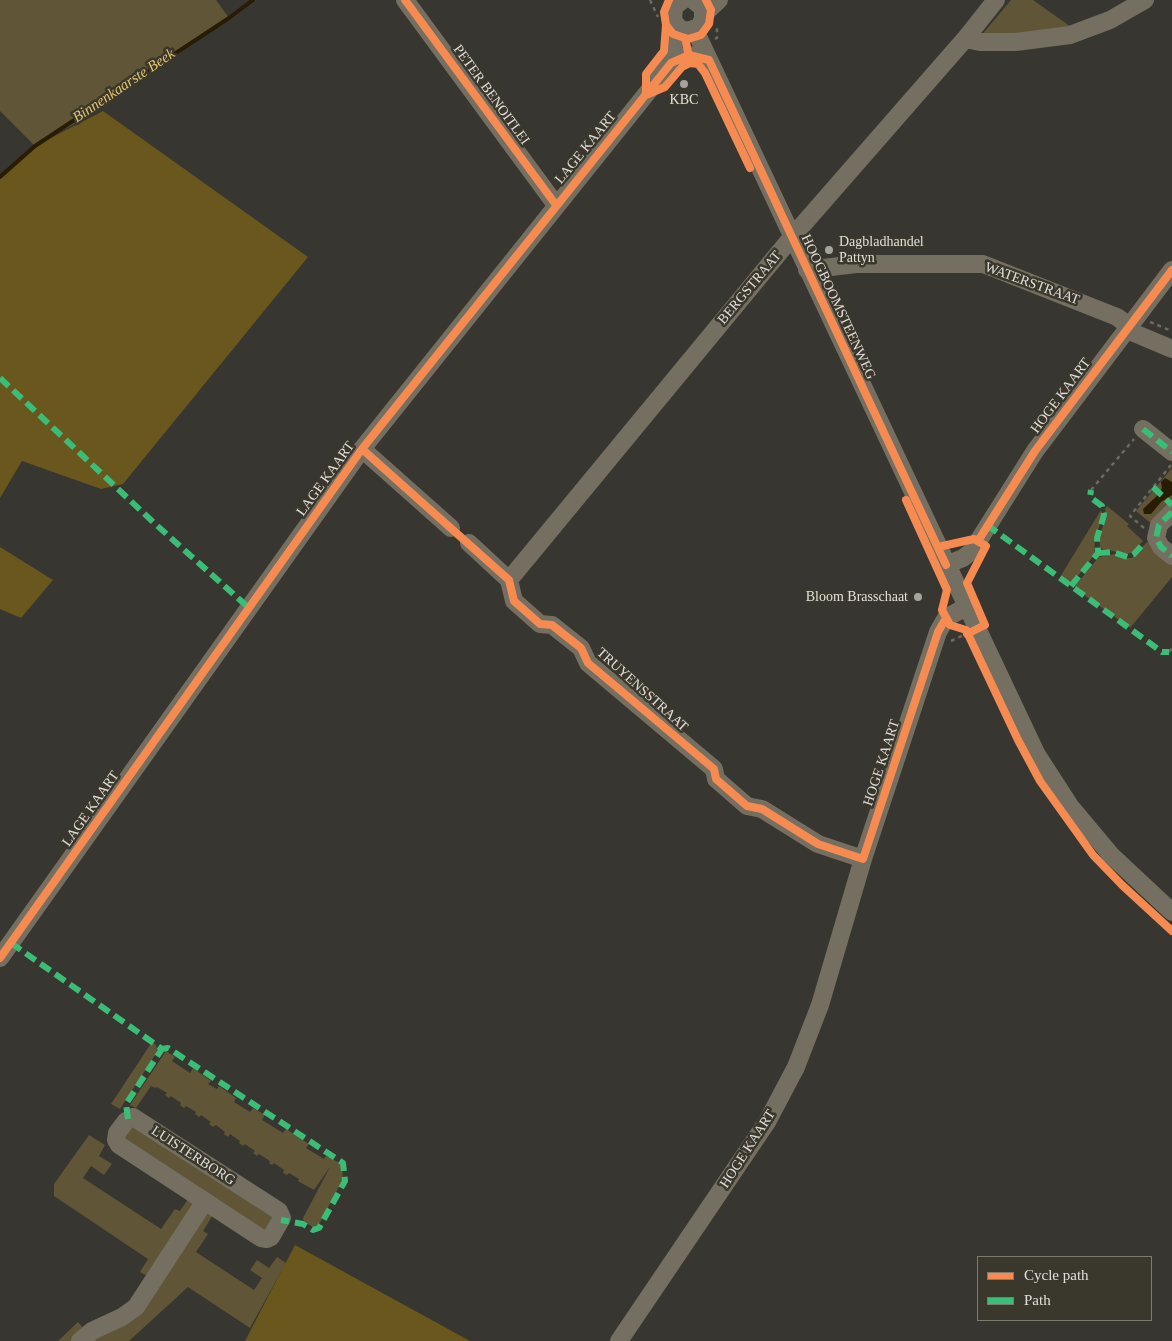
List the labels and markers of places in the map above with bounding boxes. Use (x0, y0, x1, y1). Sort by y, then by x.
marker: KBC (678, 78, 690, 90)
place label: KBC (670, 92, 698, 108)
place label: Dagbladhandel Pattyn (839, 234, 924, 266)
marker: Dagbladhandel Pattyn (823, 244, 835, 256)
place label: Bloom Brasschaat (806, 589, 908, 605)
marker: Bloom Brasschaat (912, 591, 924, 603)

